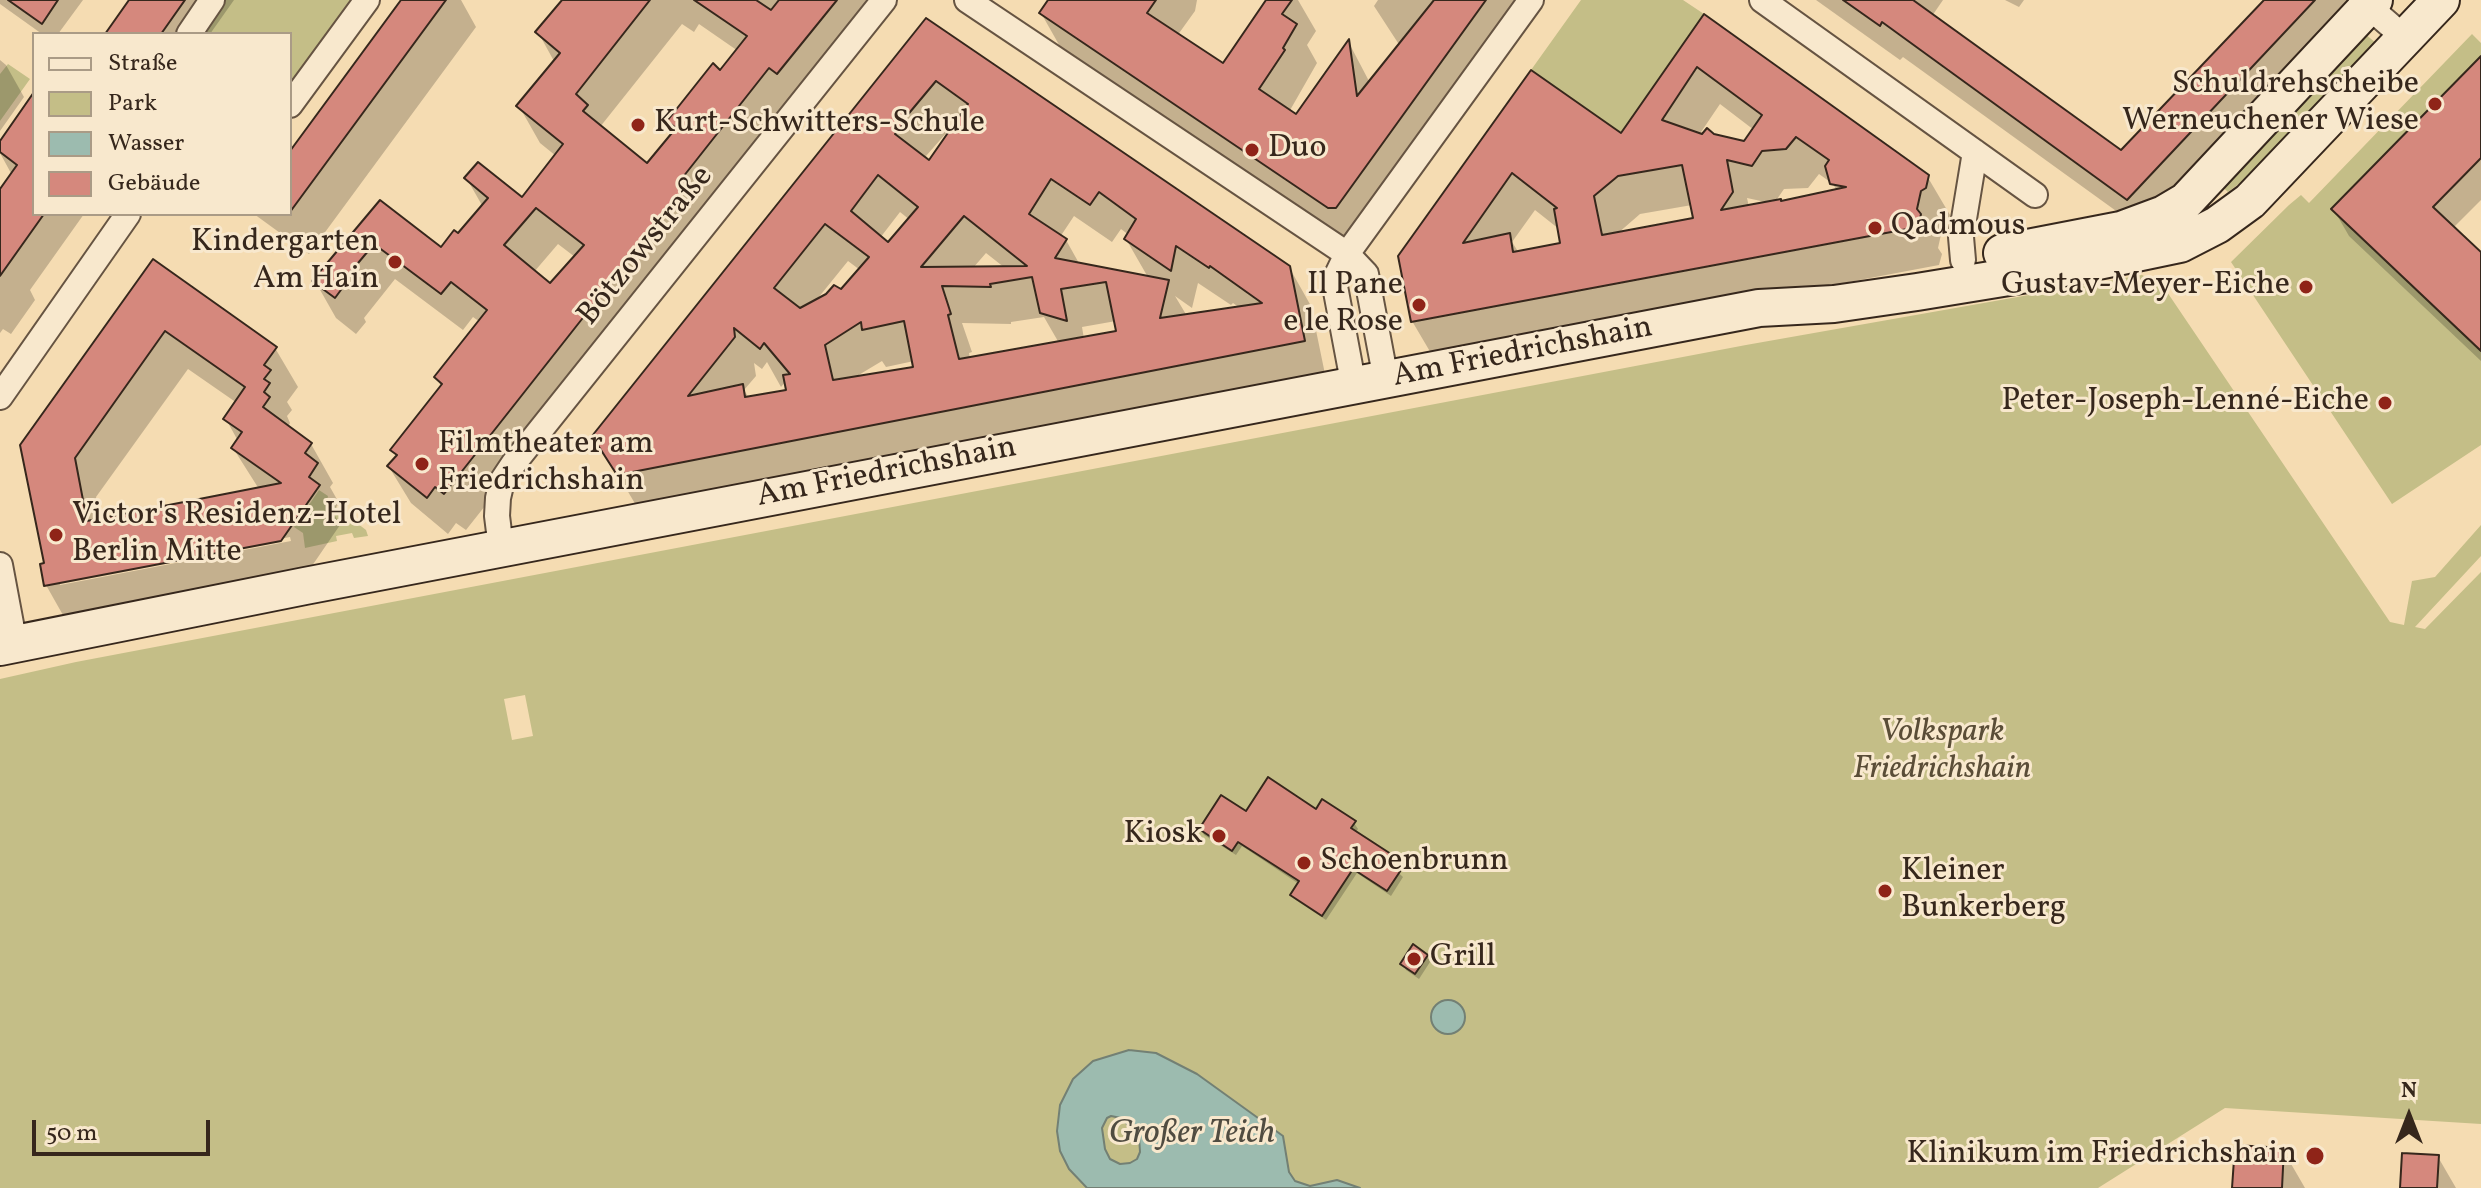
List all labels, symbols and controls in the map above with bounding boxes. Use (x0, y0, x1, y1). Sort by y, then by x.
legend (32, 32, 292, 216)
text: Straße (108, 47, 177, 81)
place label: Schuldrehscheibe Werneuchener Wiese (2122, 67, 2419, 142)
text: Park (108, 87, 157, 121)
marker: Schuldrehscheibe Werneuchener Wiese (2426, 95, 2444, 113)
place label: Kurt-Schwitters-Schule (654, 106, 985, 144)
marker: Kurt-Schwitters-Schule (629, 116, 647, 134)
text: Wasser (108, 127, 184, 161)
place label: Duo (1268, 131, 1326, 169)
marker: Duo (1243, 141, 1261, 159)
street label: Bötzowstraße (571, 159, 723, 335)
text: Gebäude (108, 167, 200, 201)
place label: Qadmous (1891, 209, 2025, 247)
marker: Qadmous (1866, 219, 1884, 237)
place label: Kindergarten Am Hain (191, 225, 379, 300)
marker: Kindergarten Am Hain (386, 253, 404, 271)
place label: Il Pane e le Rose (1283, 268, 1403, 343)
place label: Gustav-Meyer-Eiche (2001, 268, 2290, 306)
marker: Gustav-Meyer-Eiche (2297, 278, 2315, 296)
marker: Il Pane e le Rose (1410, 296, 1428, 314)
street label: Am Friedrichshain (1390, 310, 1656, 398)
place label: Peter-Joseph-Lenné-Eiche (2002, 384, 2369, 422)
marker: Peter-Joseph-Lenné-Eiche (2376, 394, 2394, 412)
place label: Filmtheater am Friedrichshain (438, 427, 654, 502)
street label: Am Friedrichshain (754, 430, 1020, 518)
marker: Filmtheater am Friedrichshain (413, 455, 431, 473)
place label: Victor's Residenz-Hotel Berlin Mitte (72, 498, 401, 573)
marker: Victor's Residenz-Hotel Berlin Mitte (47, 526, 65, 544)
park label: Volkspark Friedrichshain (1853, 715, 2031, 790)
place label: Kiosk (1124, 817, 1203, 855)
marker: Kiosk (1210, 827, 1228, 845)
place label: Schoenbrunn (1320, 844, 1509, 882)
marker: Schoenbrunn (1295, 854, 1313, 872)
place label: Kleiner Bunkerberg (1901, 854, 2066, 929)
marker: Kleiner Bunkerberg (1876, 882, 1894, 900)
place label: Grill (1430, 940, 1496, 978)
marker: Grill (1405, 950, 1423, 968)
north arrow (2369, 1076, 2449, 1156)
text: N (2401, 1076, 2417, 1107)
scale bar (36, 1104, 214, 1154)
water label: Großer Teich (1109, 1116, 1275, 1156)
text: 50 m (46, 1117, 98, 1151)
place label: Klinikum im Friedrichshain (1907, 1137, 2297, 1175)
marker: Klinikum im Friedrichshain (2304, 1145, 2326, 1167)

